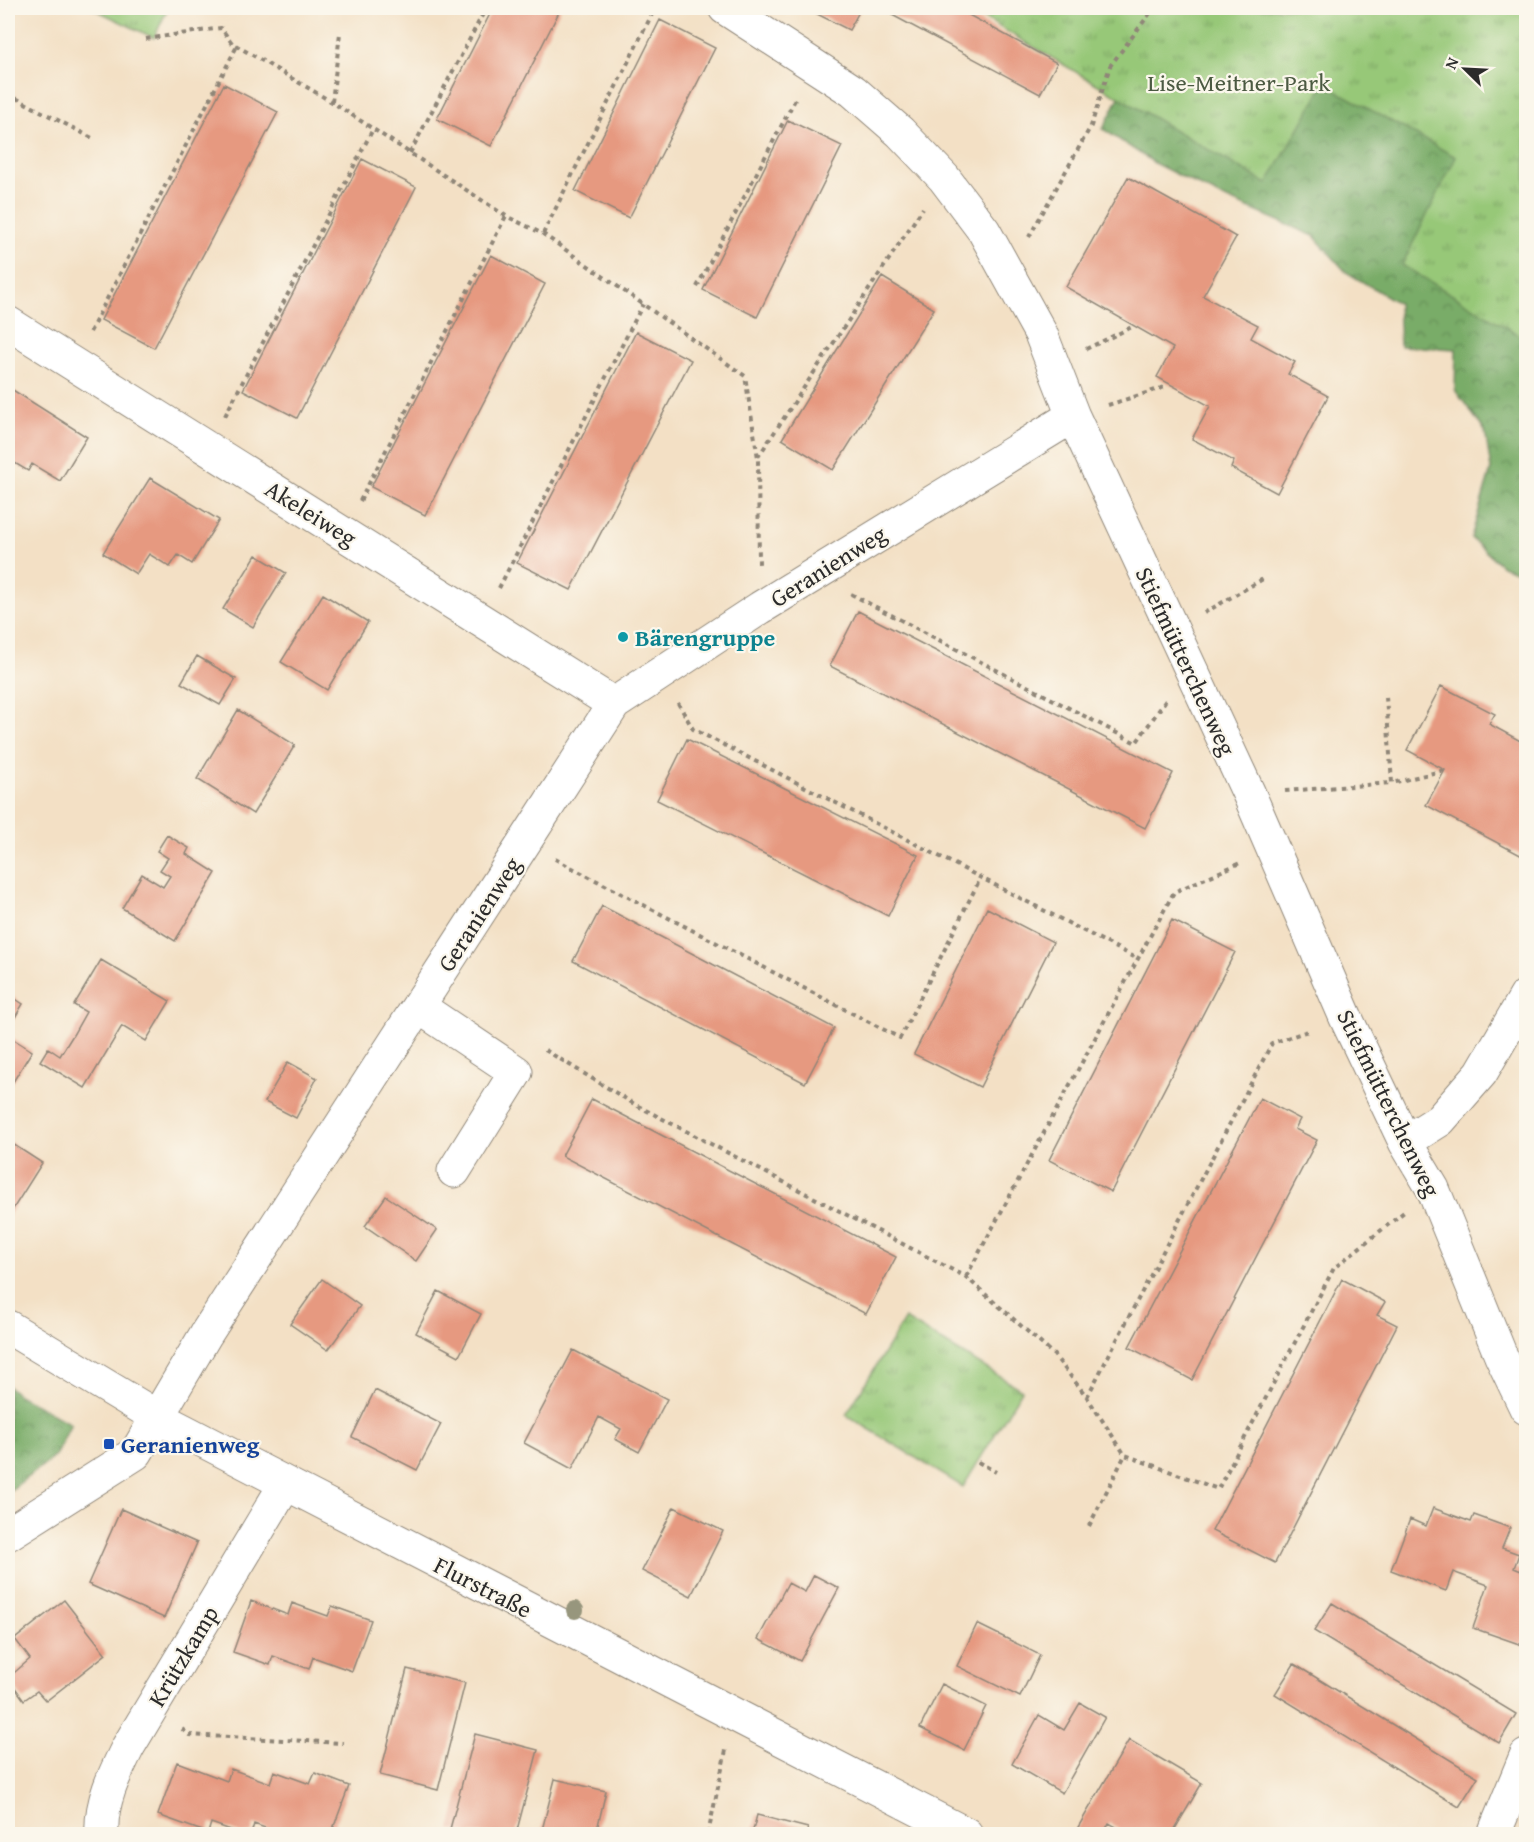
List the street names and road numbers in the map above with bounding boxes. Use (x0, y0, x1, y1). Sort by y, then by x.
street label: Akeleiweg (258, 471, 364, 555)
street label: Geranienweg (763, 516, 893, 616)
street label: Stiefmütterchenweg (1127, 561, 1245, 761)
street label: Geranienweg (429, 849, 529, 979)
street label: Stiefmütterchenweg (1328, 1003, 1450, 1203)
street label: Flurstraße (428, 1547, 538, 1627)
street label: Krützkamp (139, 1599, 227, 1713)

